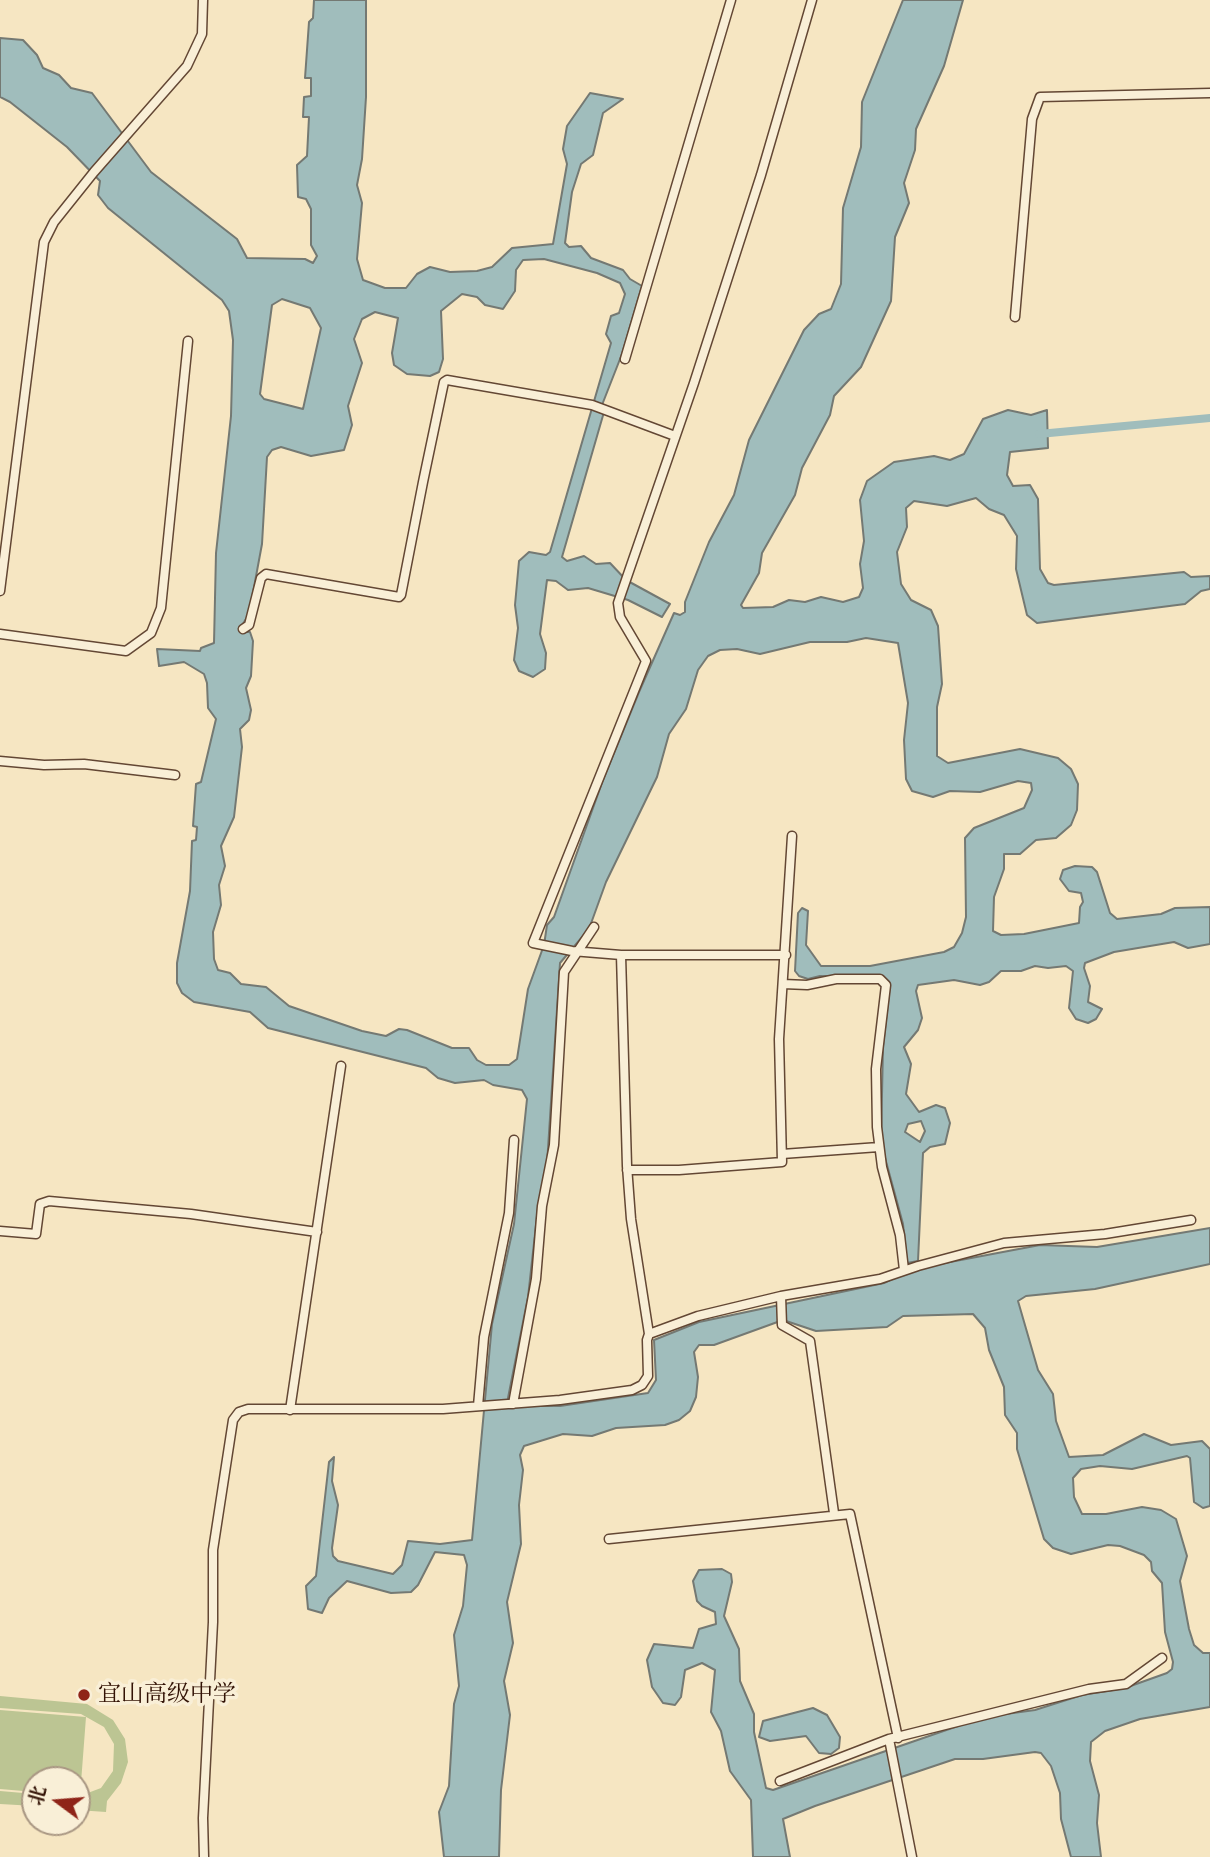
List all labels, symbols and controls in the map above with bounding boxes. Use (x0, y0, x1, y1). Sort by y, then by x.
place label: 宜山高级中学 (98, 1681, 236, 1709)
marker: 宜山高级中学 (76, 1687, 92, 1703)
north arrow (21, 1766, 91, 1836)
text: 北 (25, 1784, 51, 1808)

